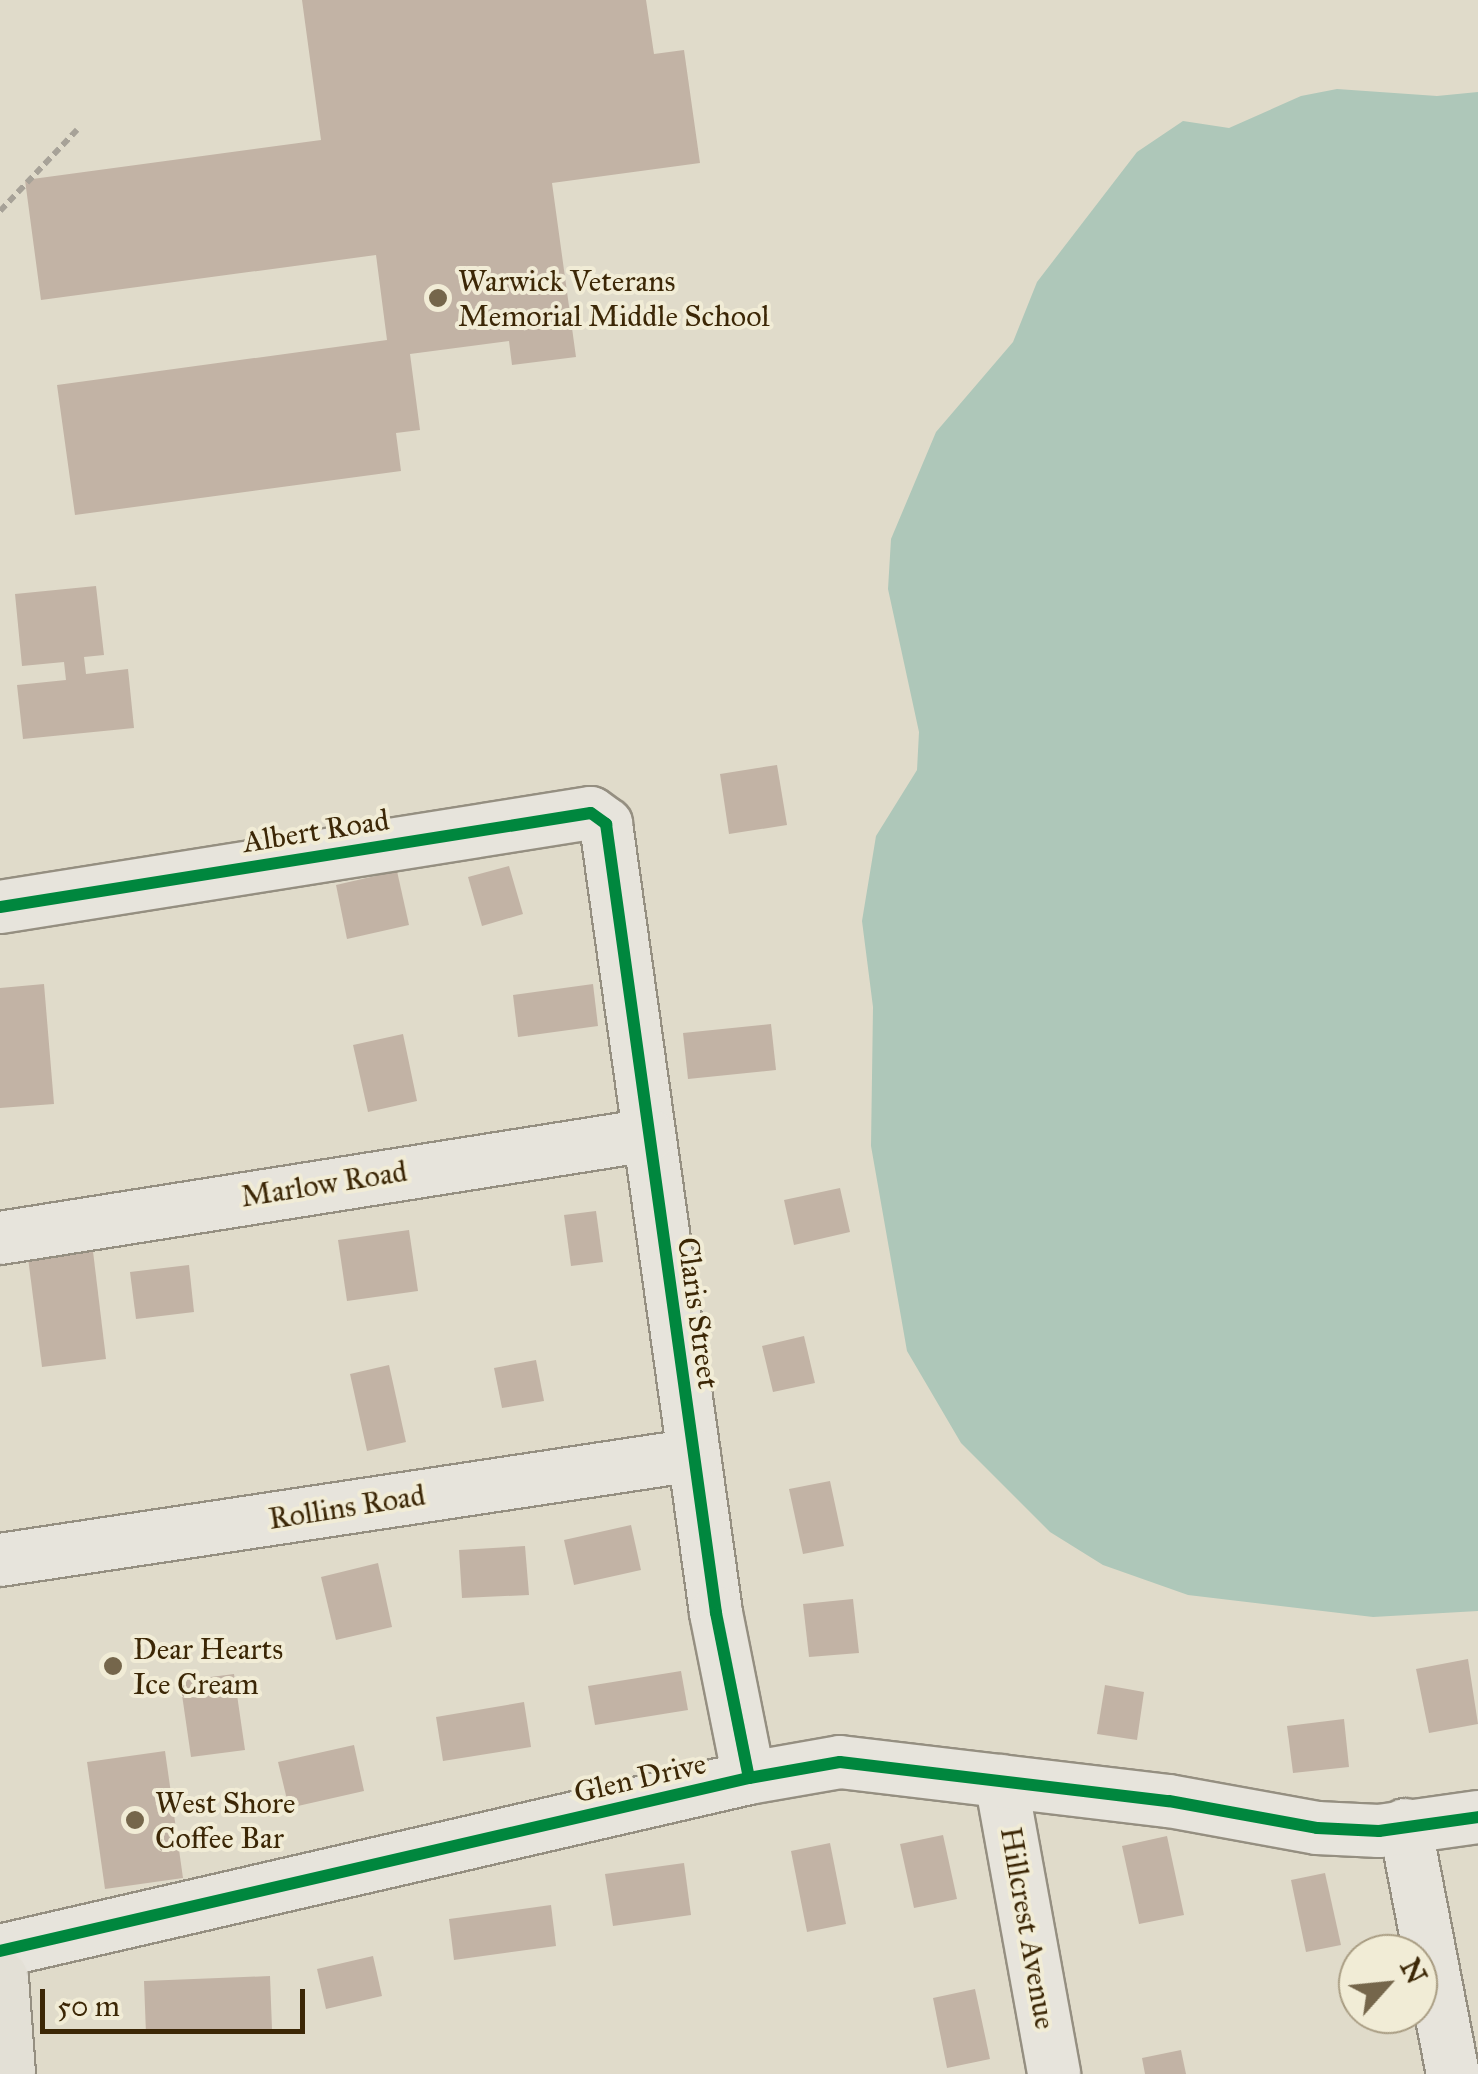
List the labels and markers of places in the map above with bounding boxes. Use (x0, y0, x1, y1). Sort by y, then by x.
place label: Warwick Veterans Memorial Middle School (458, 263, 769, 334)
marker: Warwick Veterans Memorial Middle School (427, 287, 449, 309)
place label: Dear Hearts Ice Cream (133, 1631, 283, 1702)
marker: Dear Hearts Ice Cream (102, 1655, 124, 1677)
place label: West Shore Coffee Bar (155, 1785, 295, 1856)
marker: West Shore Coffee Bar (124, 1809, 146, 1831)

